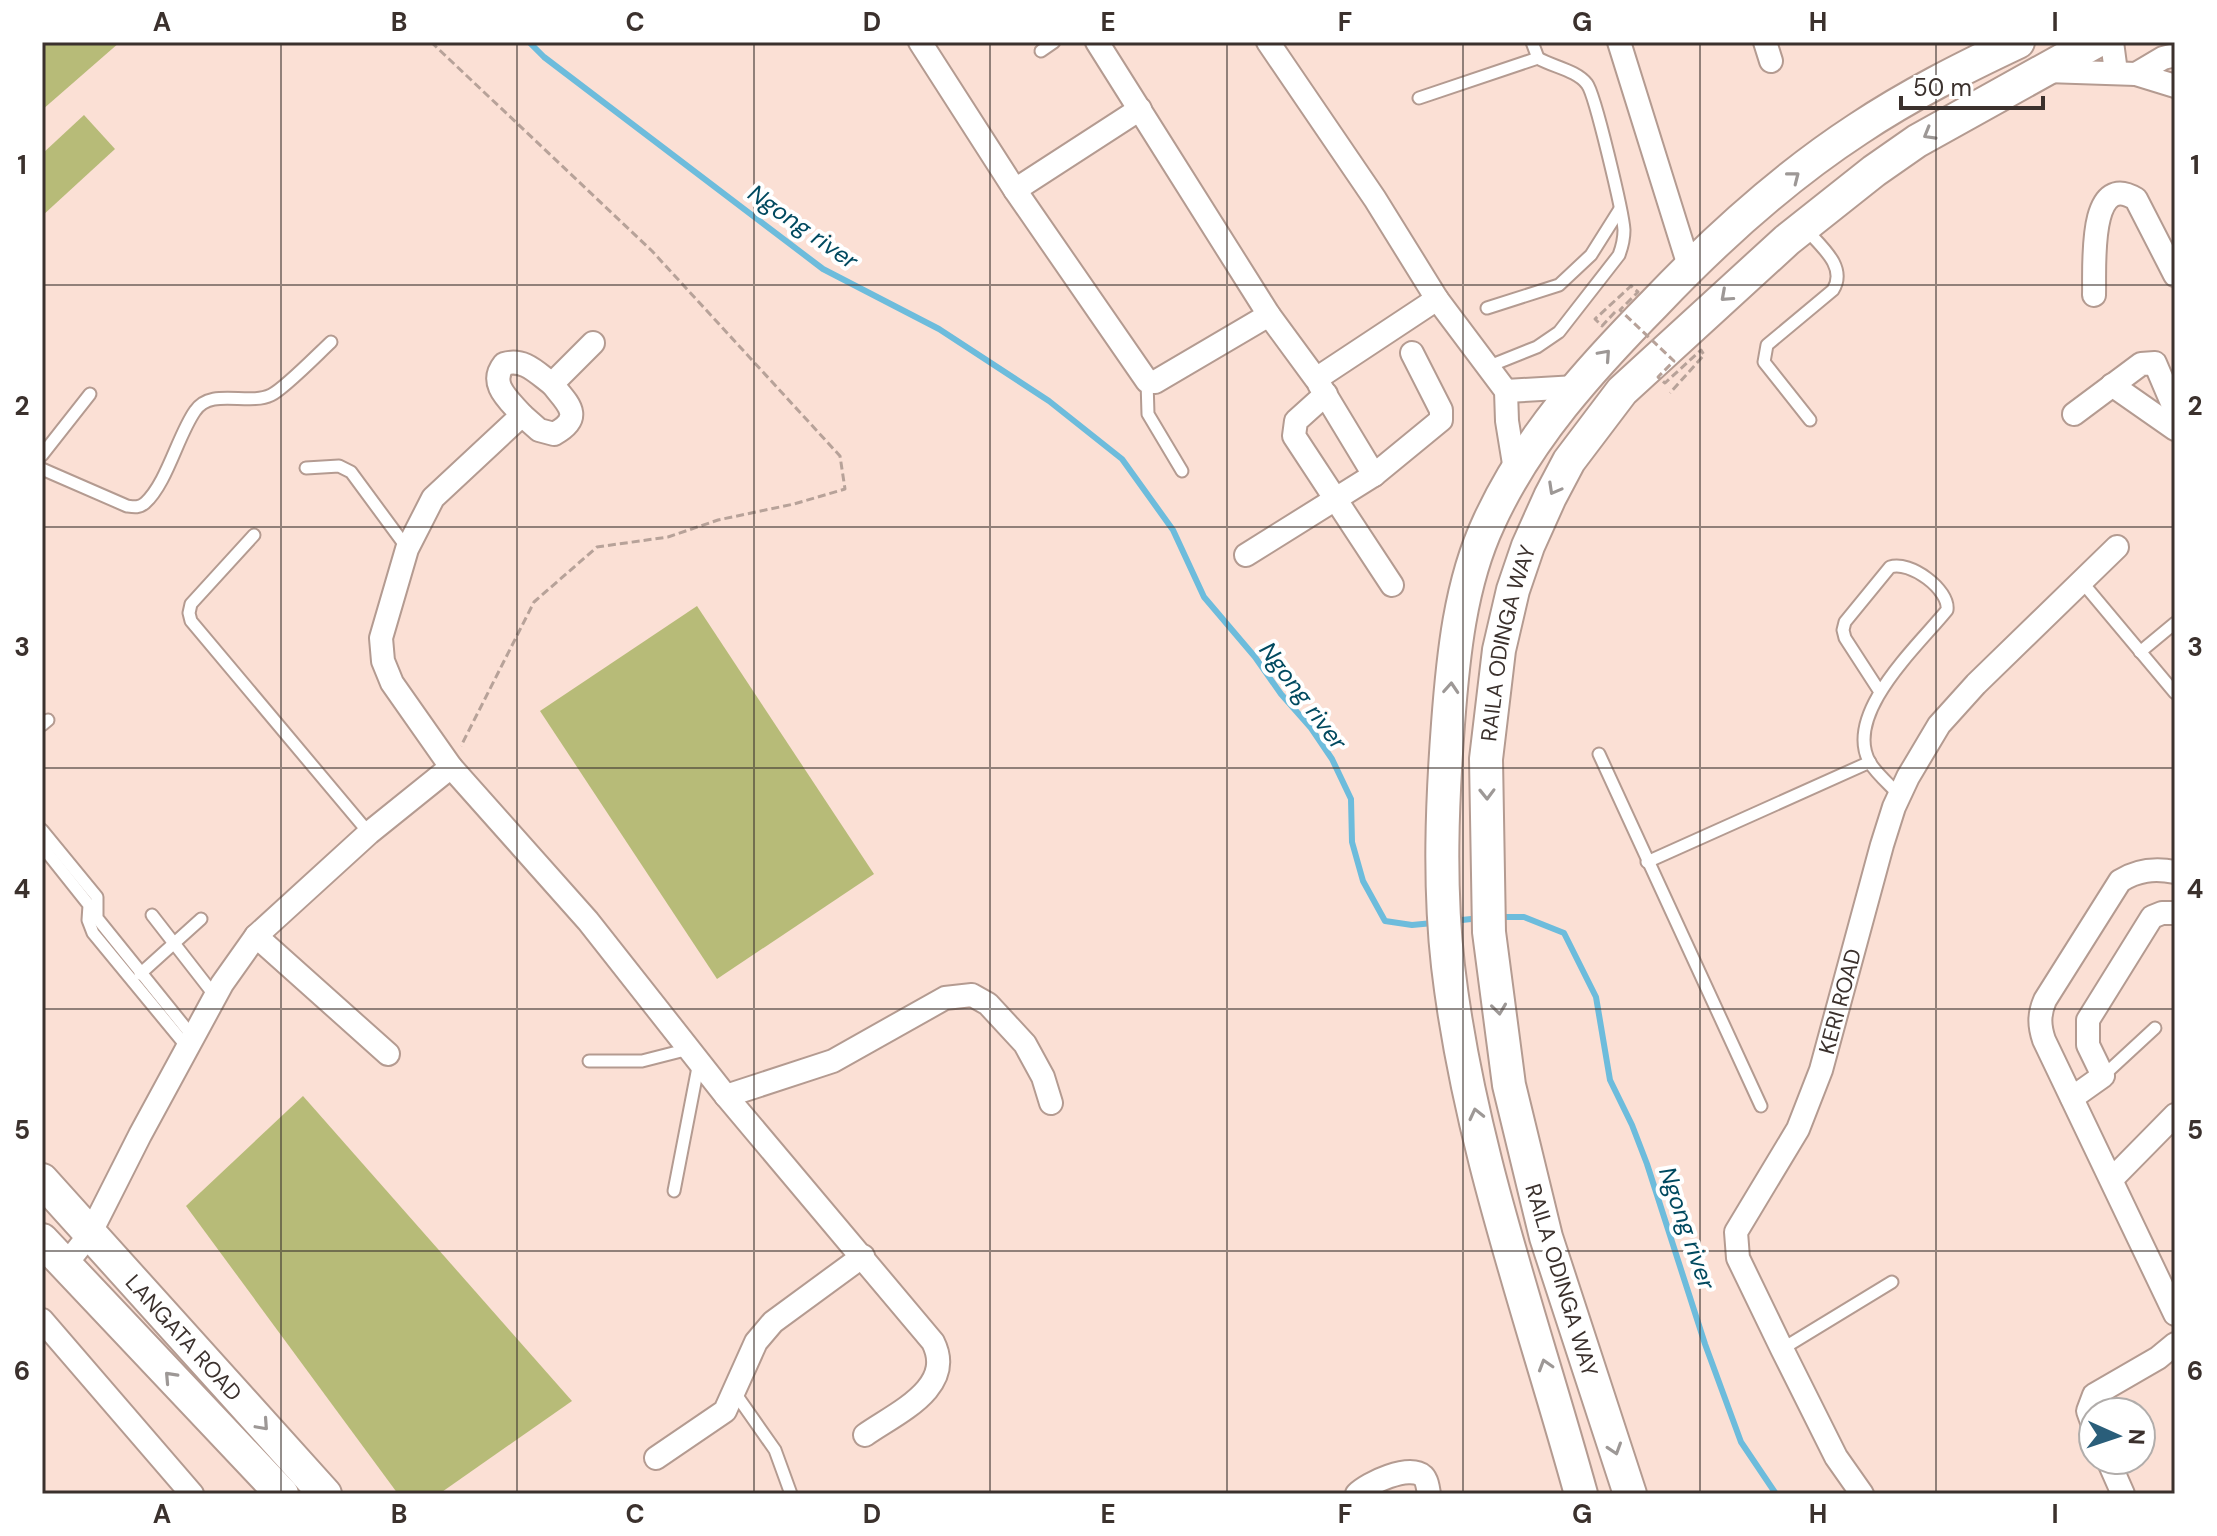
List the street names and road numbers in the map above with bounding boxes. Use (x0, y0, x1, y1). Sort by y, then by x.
street label: RAILA ODINGA WAY (1474, 541, 1542, 743)
street label: KERI ROAD (1812, 945, 1868, 1057)
street label: RAILA ODINGA WAY (1518, 1180, 1605, 1380)
street label: LANGATA ROAD (119, 1268, 248, 1407)

